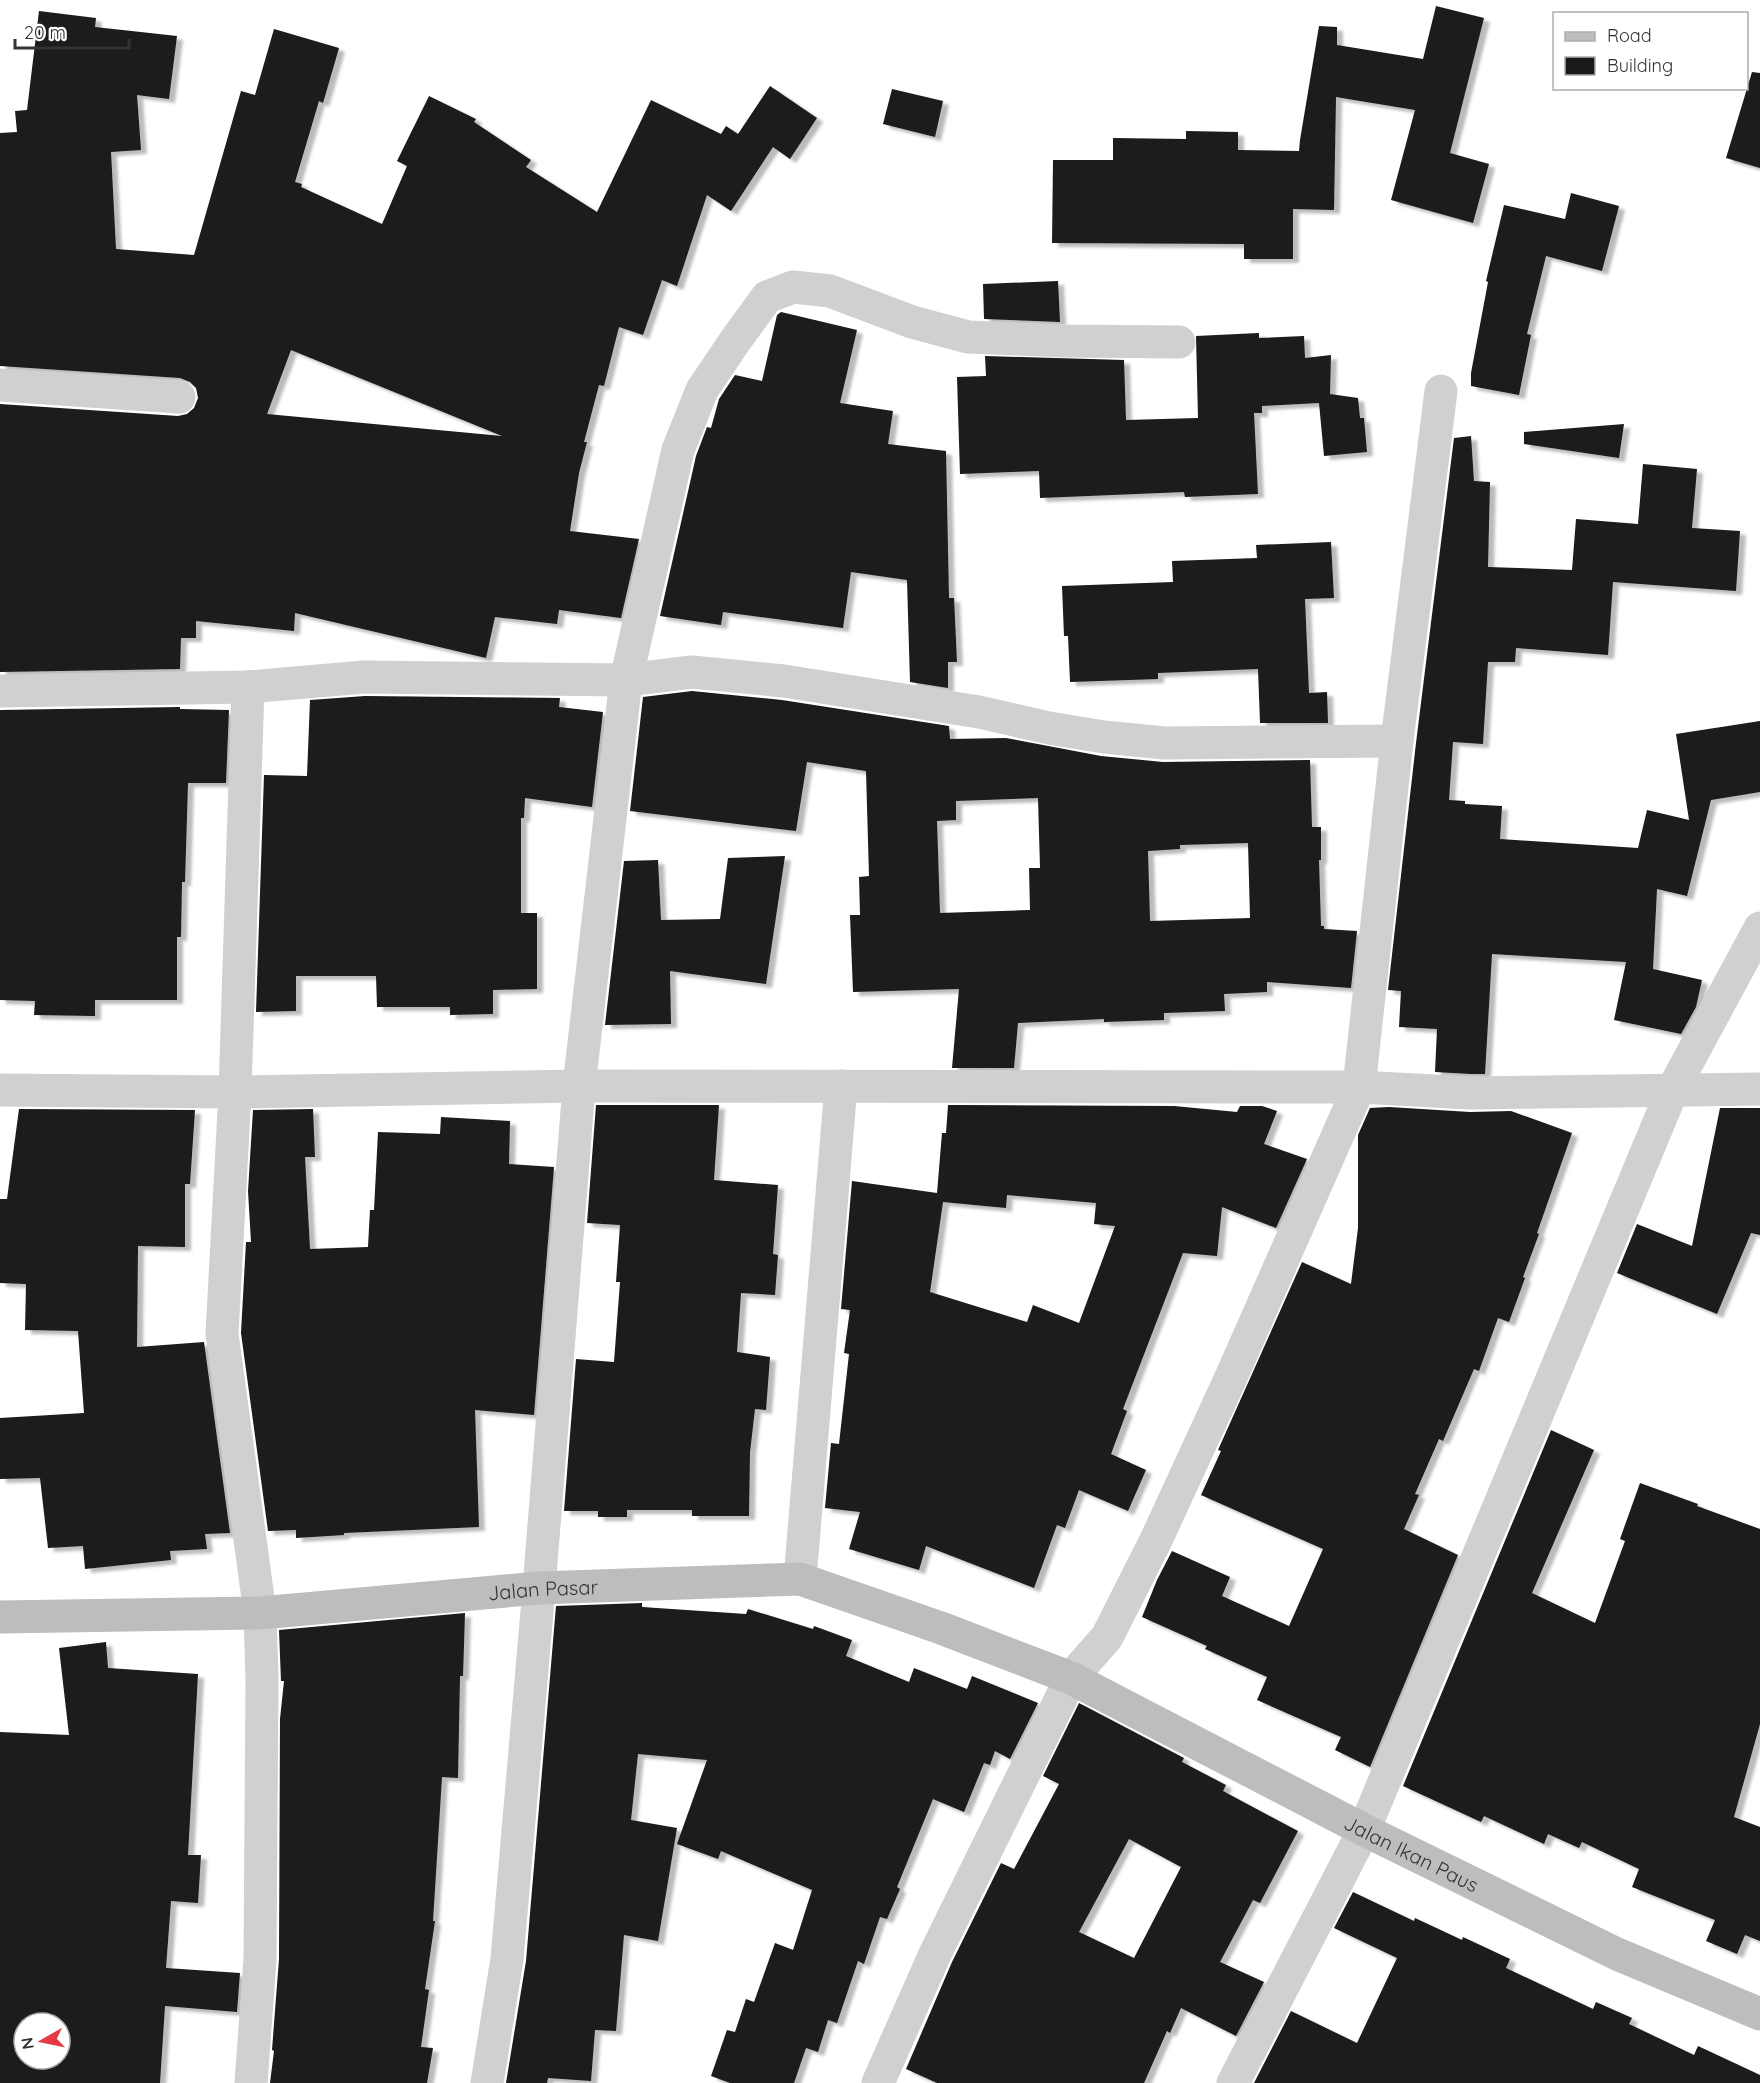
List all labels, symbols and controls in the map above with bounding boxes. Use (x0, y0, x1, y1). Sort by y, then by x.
scale bar (15, 12, 129, 50)
legend (1553, 12, 1748, 90)
text: 20 m (24, 21, 66, 44)
text: Road (1607, 24, 1652, 47)
text: Building (1607, 54, 1673, 77)
street label: Jalan Pasar (487, 1573, 599, 1605)
street label: Jalan Ikan Paus (1340, 1810, 1483, 1897)
north arrow (12, 2011, 72, 2071)
text: N (16, 2036, 38, 2051)

